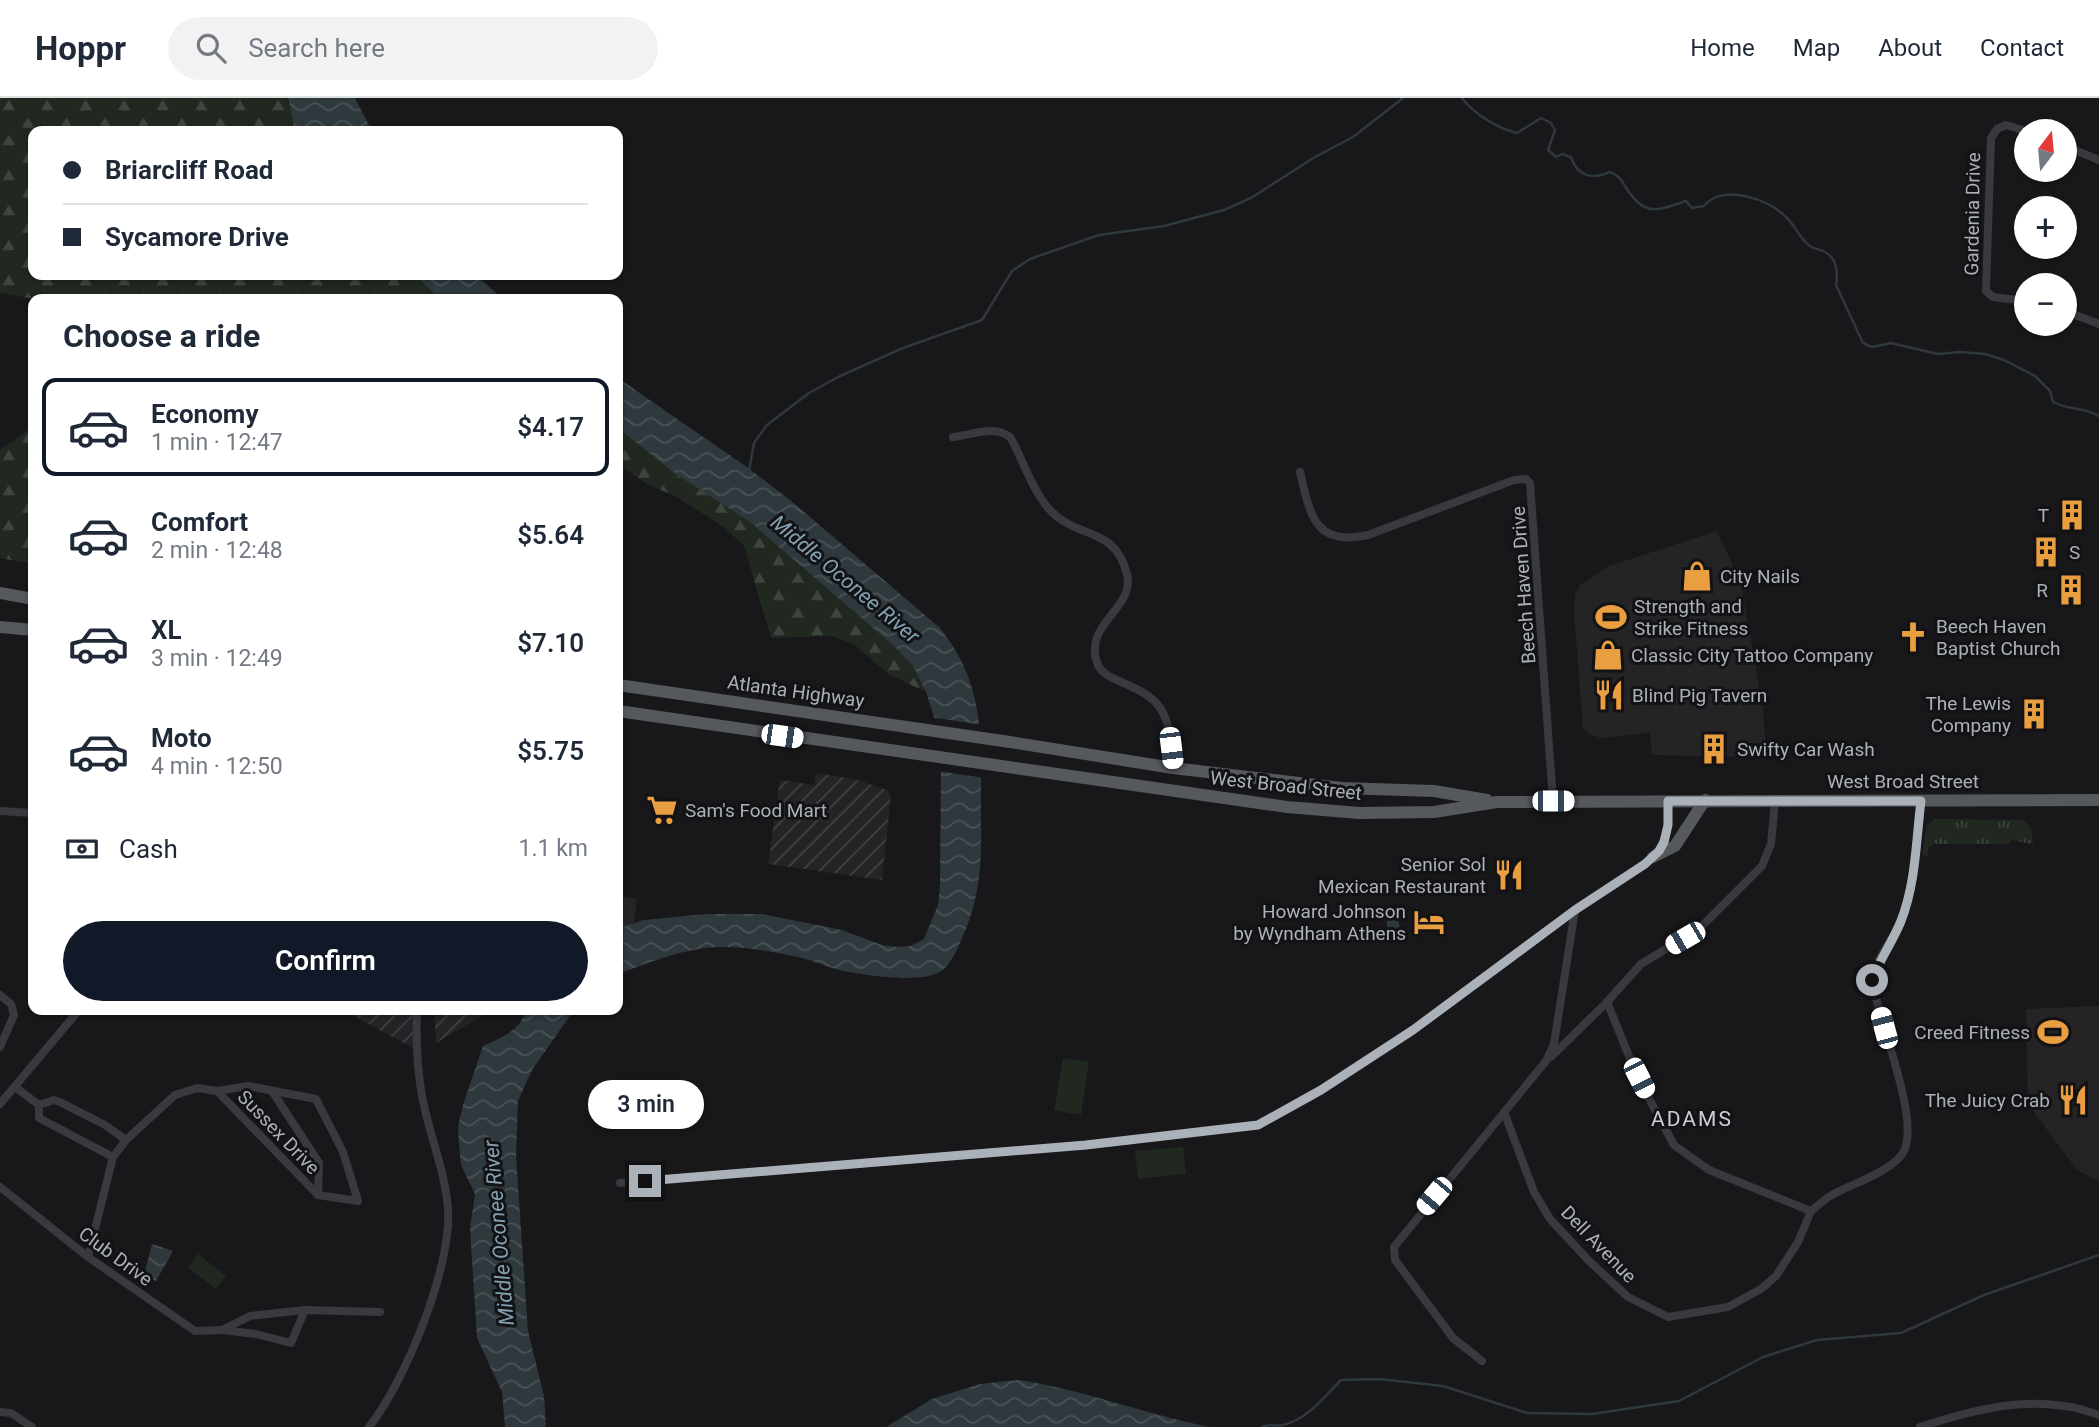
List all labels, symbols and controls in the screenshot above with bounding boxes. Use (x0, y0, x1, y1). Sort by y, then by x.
search box (168, 17, 658, 80)
text: Hoppr (35, 29, 126, 68)
icon: search (192, 29, 230, 67)
text: Search here (248, 33, 385, 63)
text: Home (1690, 34, 1755, 62)
text: Map (1793, 34, 1840, 62)
text: About (1878, 34, 1942, 62)
text: Contact (1980, 34, 2064, 62)
north arrow (2014, 119, 2077, 182)
map controls (2014, 119, 2077, 336)
street label: Gardenia Drive (1960, 152, 1985, 276)
text: Briarcliff Road (105, 155, 273, 185)
button: + (2014, 196, 2077, 259)
text: Sycamore Drive (105, 222, 289, 252)
button: − (2014, 273, 2077, 336)
text: Choose a ride (63, 317, 260, 355)
icon: car (67, 396, 130, 459)
text: Economy (151, 399, 258, 429)
text: $4.17 (517, 412, 584, 442)
text: 1 min · 12:47 (151, 429, 283, 456)
building icon: T (2055, 498, 2089, 532)
icon: car (67, 504, 130, 567)
place label: T (2038, 504, 2049, 527)
street label: Beech Haven Drive (1507, 505, 1540, 665)
text: Comfort (151, 507, 248, 537)
water label: Middle Oconee River (766, 510, 925, 649)
text: $5.64 (517, 520, 584, 550)
building icon: S (2029, 535, 2063, 569)
text: 2 min · 12:48 (151, 537, 283, 564)
place label: S (2069, 541, 2080, 564)
shop icon: City Nails (1680, 559, 1714, 593)
place label: City Nails (1720, 565, 1800, 588)
building icon: R (2054, 573, 2088, 607)
place label: R (2036, 579, 2048, 602)
place label: Strength and Strike Fitness (1634, 595, 1748, 640)
sports icon: Strength and Strike Fitness (1594, 600, 1628, 634)
icon: car (67, 612, 130, 675)
text: XL (151, 615, 182, 645)
place label: Beech Haven Baptist Church (1936, 615, 2060, 660)
church icon: Beech Haven Baptist Church (1896, 620, 1930, 654)
text: $7.10 (517, 628, 584, 658)
shop icon: Classic City Tattoo Company (1591, 638, 1625, 672)
place label: Classic City Tattoo Company (1631, 644, 1873, 667)
text: 3 min · 12:49 (151, 645, 283, 672)
street label: Atlanta Highway (726, 671, 866, 712)
restaurant icon: Blind Pig Tavern (1592, 678, 1626, 712)
place label: Blind Pig Tavern (1632, 684, 1767, 707)
place label: The Lewis Company (1925, 692, 2011, 737)
building icon: The Lewis Company (2017, 697, 2051, 731)
icon: car (67, 720, 130, 783)
text: Moto (151, 723, 212, 753)
car (760, 723, 805, 749)
car (1159, 726, 1184, 770)
building icon: Swifty Car Wash (1697, 732, 1731, 766)
text: $5.75 (517, 736, 584, 766)
place label: Swifty Car Wash (1737, 738, 1875, 761)
text: 4 min · 12:50 (151, 753, 283, 780)
street label: West Broad Street (1209, 766, 1363, 805)
street label: West Broad Street (1827, 770, 1979, 793)
car (1533, 791, 1575, 812)
supermarket icon: Sam's Food Mart (645, 793, 679, 827)
place label: Sam's Food Mart (685, 799, 827, 822)
icon: cash (63, 830, 101, 868)
text: Cash (119, 834, 178, 864)
text: 1.1 km (519, 835, 588, 862)
place label: Senior Sol Mexican Restaurant (1318, 853, 1486, 898)
restaurant icon: Senior Sol Mexican Restaurant (1492, 858, 1526, 892)
place label: Howard Johnson by Wyndham Athens (1233, 900, 1406, 945)
hotel icon: Howard Johnson by Wyndham Athens (1412, 905, 1446, 939)
car (1662, 918, 1709, 958)
button: Confirm (63, 921, 588, 1001)
route start (1856, 964, 1888, 996)
car (1869, 1005, 1900, 1051)
sports icon: Creed Fitness (2036, 1015, 2070, 1049)
place label: Creed Fitness (1914, 1021, 2030, 1044)
car (1621, 1055, 1658, 1101)
callout: 3 min (587, 1080, 703, 1128)
restaurant icon: The Juicy Crab (2056, 1083, 2090, 1117)
street label: Sussex Drive (233, 1085, 325, 1179)
place label: The Juicy Crab (1925, 1089, 2050, 1112)
text: 3 min (617, 1091, 675, 1118)
district label: ADAMS (1651, 1107, 1733, 1131)
water label: Middle Oconee River (479, 1138, 519, 1327)
route end (629, 1165, 661, 1197)
car (1413, 1173, 1456, 1219)
street label: Dell Avenue (1556, 1201, 1641, 1288)
street label: Club Drive (74, 1222, 157, 1291)

